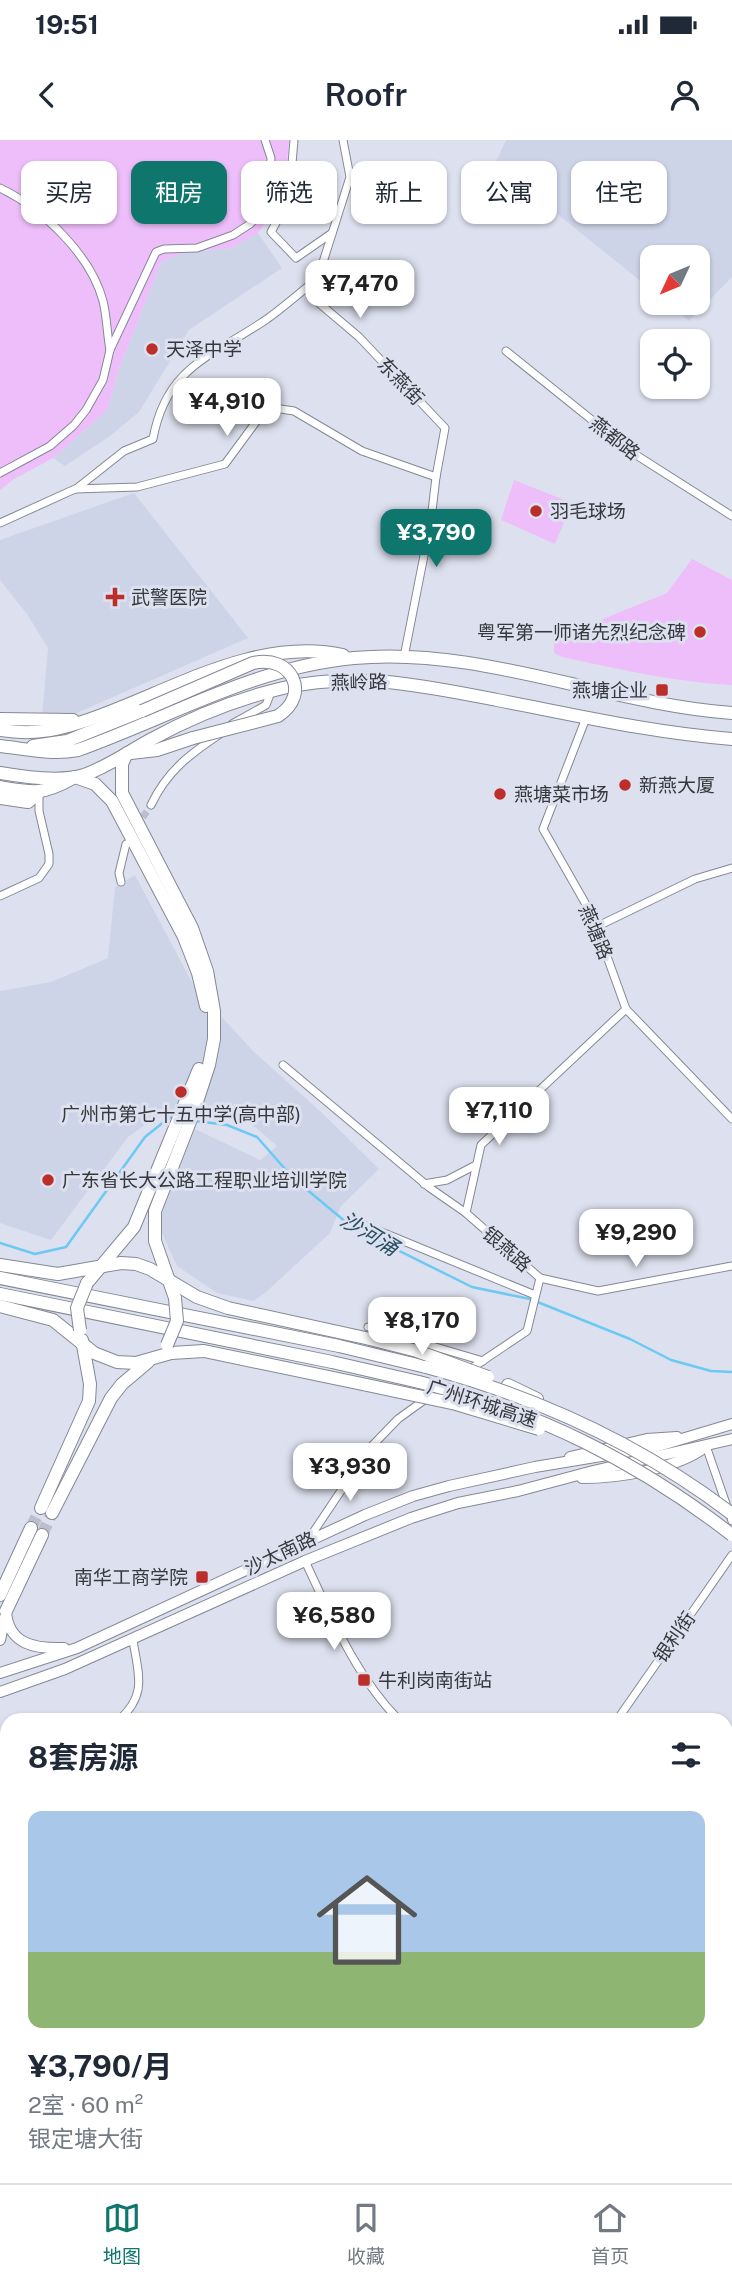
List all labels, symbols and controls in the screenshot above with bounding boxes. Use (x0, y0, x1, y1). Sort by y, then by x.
text: 19:51 (35, 9, 99, 40)
icon: back (28, 76, 66, 114)
text: Roofr (325, 76, 408, 113)
icon: person (666, 76, 704, 114)
chip: 买房 (21, 161, 117, 224)
chip: 租房 (131, 161, 227, 224)
chip: 筛选 (241, 161, 337, 224)
chip: 新上 (351, 161, 447, 224)
chip: 公寓 (461, 161, 557, 224)
chip: 住宅 (571, 161, 667, 224)
north arrow (640, 245, 710, 315)
map controls (640, 245, 710, 399)
pin: ¥7,470 (303, 260, 417, 320)
text: ¥7,470 (321, 269, 399, 296)
button: locate (640, 329, 710, 399)
place label: 天泽中学 (166, 338, 242, 360)
marker: 天泽中学 (144, 341, 160, 357)
street label: 东燕街 (373, 353, 429, 409)
pin: ¥4,910 (170, 378, 284, 438)
text: ¥4,910 (189, 387, 265, 414)
street label: 燕都路 (586, 412, 644, 464)
place label: 羽毛球场 (550, 500, 626, 522)
marker: 羽毛球场 (528, 503, 544, 519)
pin: ¥3,790 (379, 510, 493, 569)
text: ¥3,790 (396, 518, 476, 545)
place label: 武警医院 (131, 586, 207, 608)
marker: 武警医院 (105, 587, 125, 607)
place label: 粤军第一师诸先烈纪念碑 (477, 621, 686, 643)
marker: 粤军第一师诸先烈纪念碑 (692, 624, 708, 640)
street label: 燕岭路 (330, 671, 388, 693)
place label: 燕塘企业 (572, 679, 648, 701)
marker: 燕塘企业 (654, 682, 670, 698)
place label: 新燕大厦 (639, 774, 715, 796)
marker: 新燕大厦 (617, 777, 633, 793)
place label: 燕塘菜市场 (514, 783, 609, 805)
marker: 燕塘菜市场 (492, 786, 508, 802)
street label: 燕塘路 (575, 901, 617, 963)
marker: 广州市第七十五中学(高中部) (173, 1084, 189, 1100)
pin: ¥7,110 (442, 1088, 556, 1147)
text: ¥7,110 (465, 1096, 533, 1123)
place label: 广州市第七十五中学(高中部) (61, 1103, 301, 1125)
place label: 广东省长大公路工程职业培训学院 (62, 1169, 347, 1191)
marker: 广东省长大公路工程职业培训学院 (40, 1172, 56, 1188)
water label: 沙河涌 (336, 1207, 404, 1262)
pin: ¥9,290 (579, 1210, 693, 1269)
text: ¥9,290 (595, 1218, 677, 1245)
street label: 银燕路 (478, 1222, 536, 1276)
pin: ¥8,170 (365, 1298, 479, 1357)
text: ¥8,170 (384, 1306, 460, 1333)
street label: 广州环城高速 (424, 1375, 540, 1431)
pin: ¥3,930 (293, 1444, 407, 1503)
text: ¥3,930 (309, 1452, 391, 1479)
street label: 沙太南路 (241, 1527, 319, 1579)
place label: 南华工商学院 (74, 1566, 188, 1588)
marker: 南华工商学院 (194, 1569, 210, 1585)
pin: ¥6,580 (277, 1592, 391, 1652)
text: ¥6,580 (293, 1601, 375, 1628)
street label: 银利街 (649, 1607, 699, 1667)
place label: 牛利岗南街站 (378, 1669, 492, 1691)
marker: 牛利岗南街站 (356, 1672, 372, 1688)
icon: filters (667, 1736, 705, 1774)
text: 8套房源 (28, 1739, 138, 1775)
icon: home (304, 1857, 430, 1983)
text: ¥3,790/月 (28, 2048, 173, 2084)
text: 2室 · 60 m² (28, 2091, 143, 2118)
text: 银定塘大街 (28, 2125, 143, 2152)
tab: 地图 (103, 2199, 141, 2268)
tab: 收藏 (347, 2199, 385, 2268)
tab: 首页 (591, 2199, 629, 2268)

